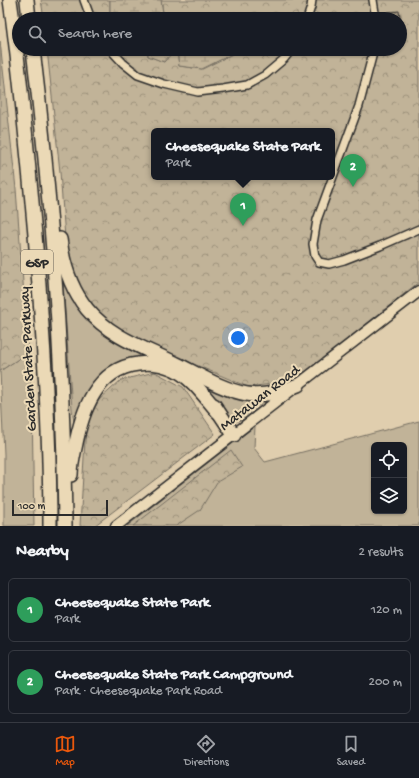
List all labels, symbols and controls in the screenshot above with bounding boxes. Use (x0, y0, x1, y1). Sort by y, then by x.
search box (12, 12, 407, 56)
icon: search (26, 23, 48, 45)
text: Search here (58, 25, 132, 43)
popup (151, 128, 335, 180)
text: Cheesequake State Park (166, 138, 320, 156)
pin: 2 (340, 154, 366, 187)
text: Park (166, 156, 190, 171)
pin: 1 (230, 193, 256, 226)
road number: GSP (21, 250, 53, 274)
street label: Garden State Parkway (16, 285, 42, 432)
your location (228, 328, 248, 348)
street label: Matawan Road (217, 361, 305, 435)
map controls (371, 442, 407, 514)
button: locate (371, 442, 407, 478)
button: layers (371, 478, 407, 514)
scale bar (12, 498, 108, 517)
text: 100 m (18, 501, 45, 513)
text: Nearby (16, 542, 69, 562)
text: 2 results (358, 545, 403, 560)
text: Cheesequake State Park (55, 594, 210, 612)
text: 1 (27, 603, 33, 618)
text: 120 m (371, 603, 402, 618)
text: Park (55, 612, 80, 627)
text: Cheesequake State Park Campground (55, 666, 292, 684)
text: 2 (27, 675, 33, 690)
text: 200 m (369, 675, 402, 690)
text: Park · Cheesequake Park Road (55, 684, 222, 699)
tab: Map (54, 733, 76, 769)
tab: Directions (184, 733, 229, 769)
tab: Saved (337, 733, 365, 769)

